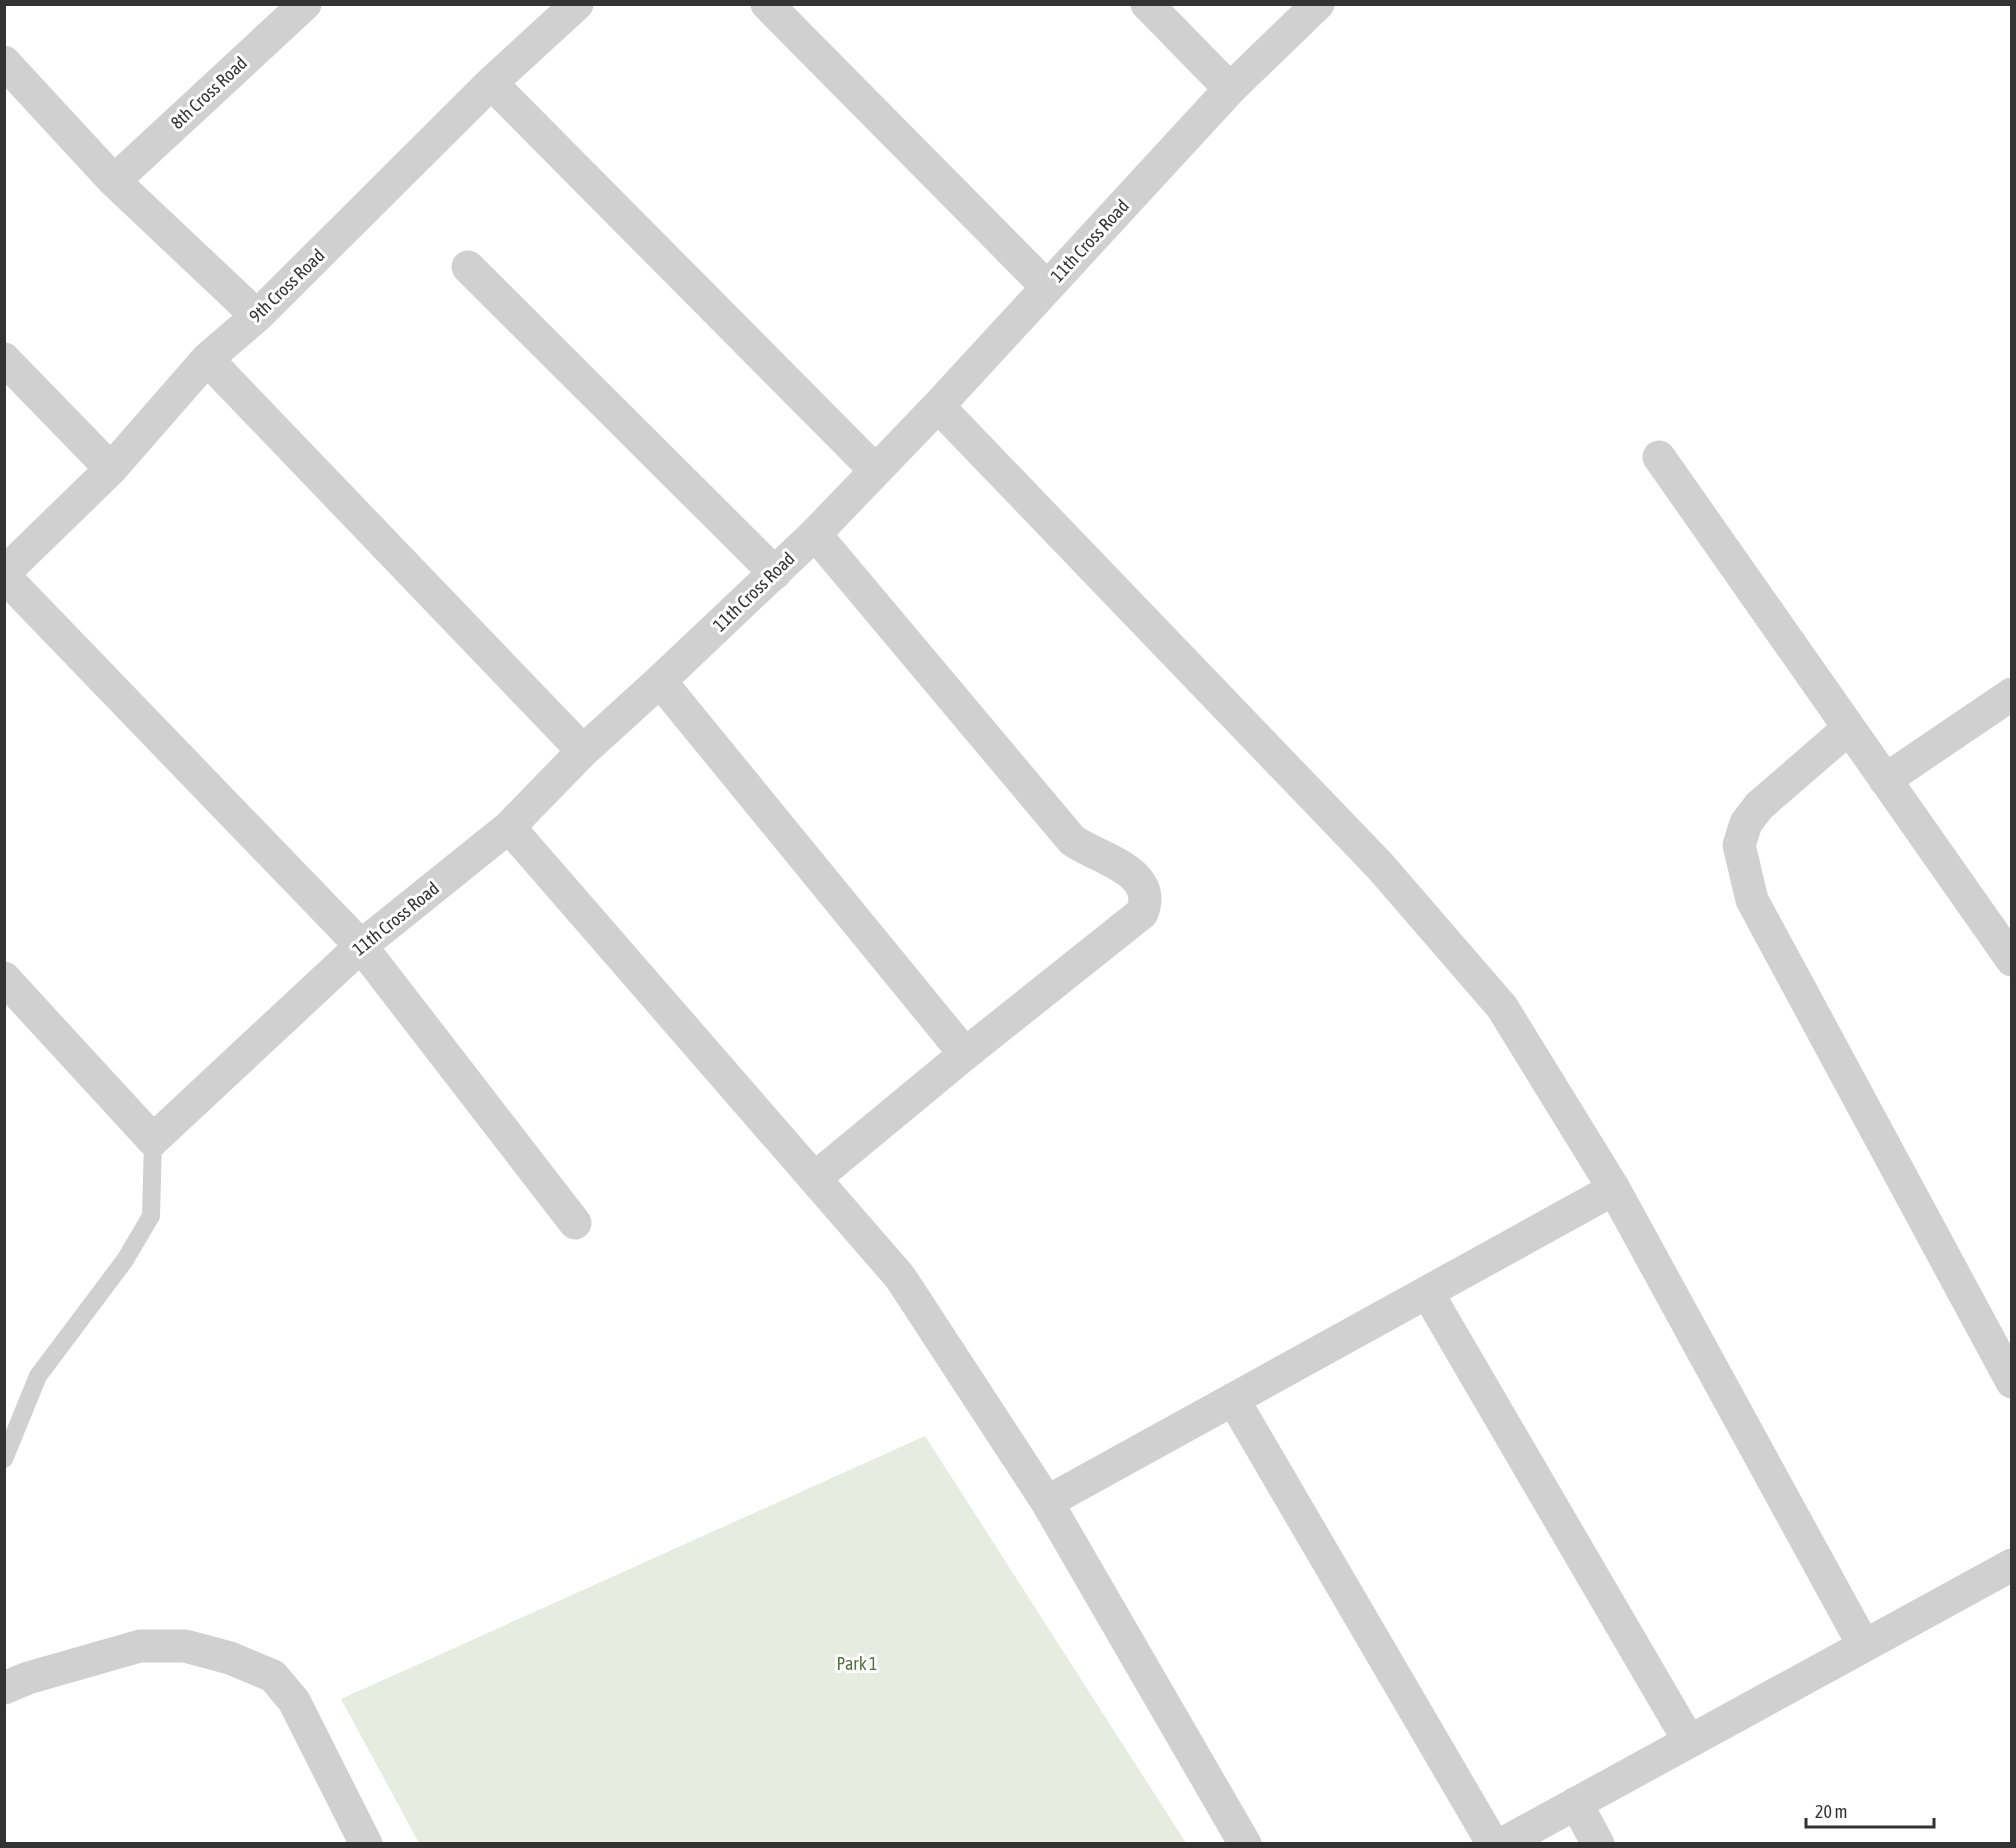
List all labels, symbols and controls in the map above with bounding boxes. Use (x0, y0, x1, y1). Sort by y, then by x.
street label: 8th Cross Road (166, 52, 251, 133)
street label: 11th Cross Road (1046, 195, 1133, 286)
street label: 9th Cross Road (245, 245, 329, 327)
street label: 11th Cross Road (709, 548, 799, 636)
street label: 11th Cross Road (348, 878, 443, 960)
park label: Park 1 (837, 1653, 878, 1674)
scale bar (1806, 1791, 1934, 1829)
text: 20 m (1815, 1801, 1847, 1822)

